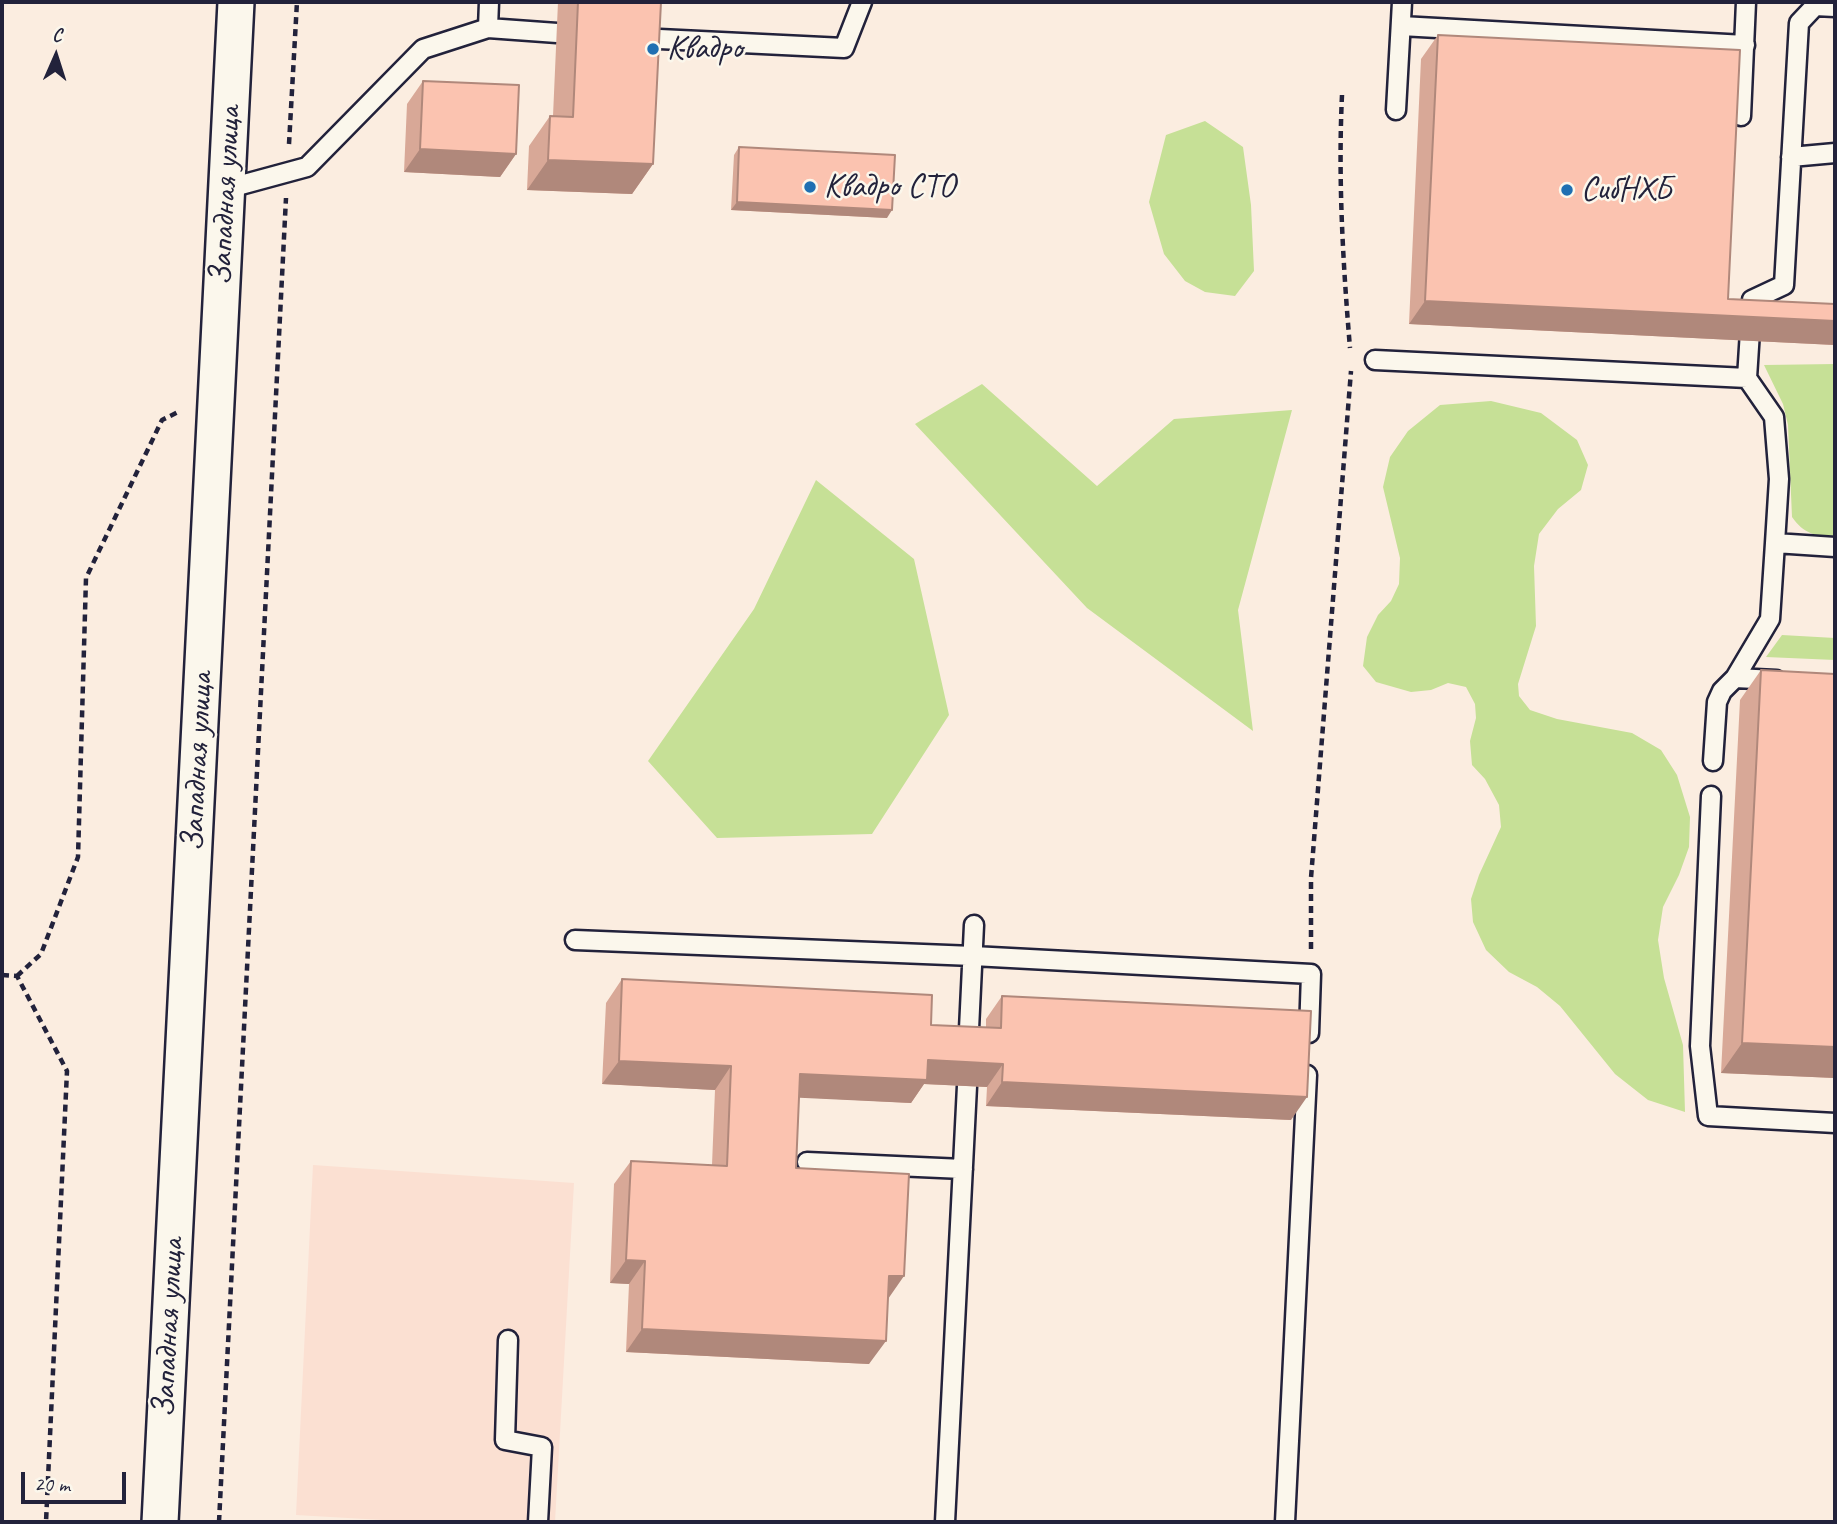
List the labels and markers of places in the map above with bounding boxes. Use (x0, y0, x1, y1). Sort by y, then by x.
place label: Квадро (667, 29, 742, 69)
marker: Квадро (645, 41, 661, 57)
place label: Квадро СТО (824, 167, 955, 207)
place label: СибНХБ (1581, 170, 1671, 210)
marker: Квадро СТО (802, 179, 818, 195)
marker: СибНХБ (1559, 182, 1575, 198)

